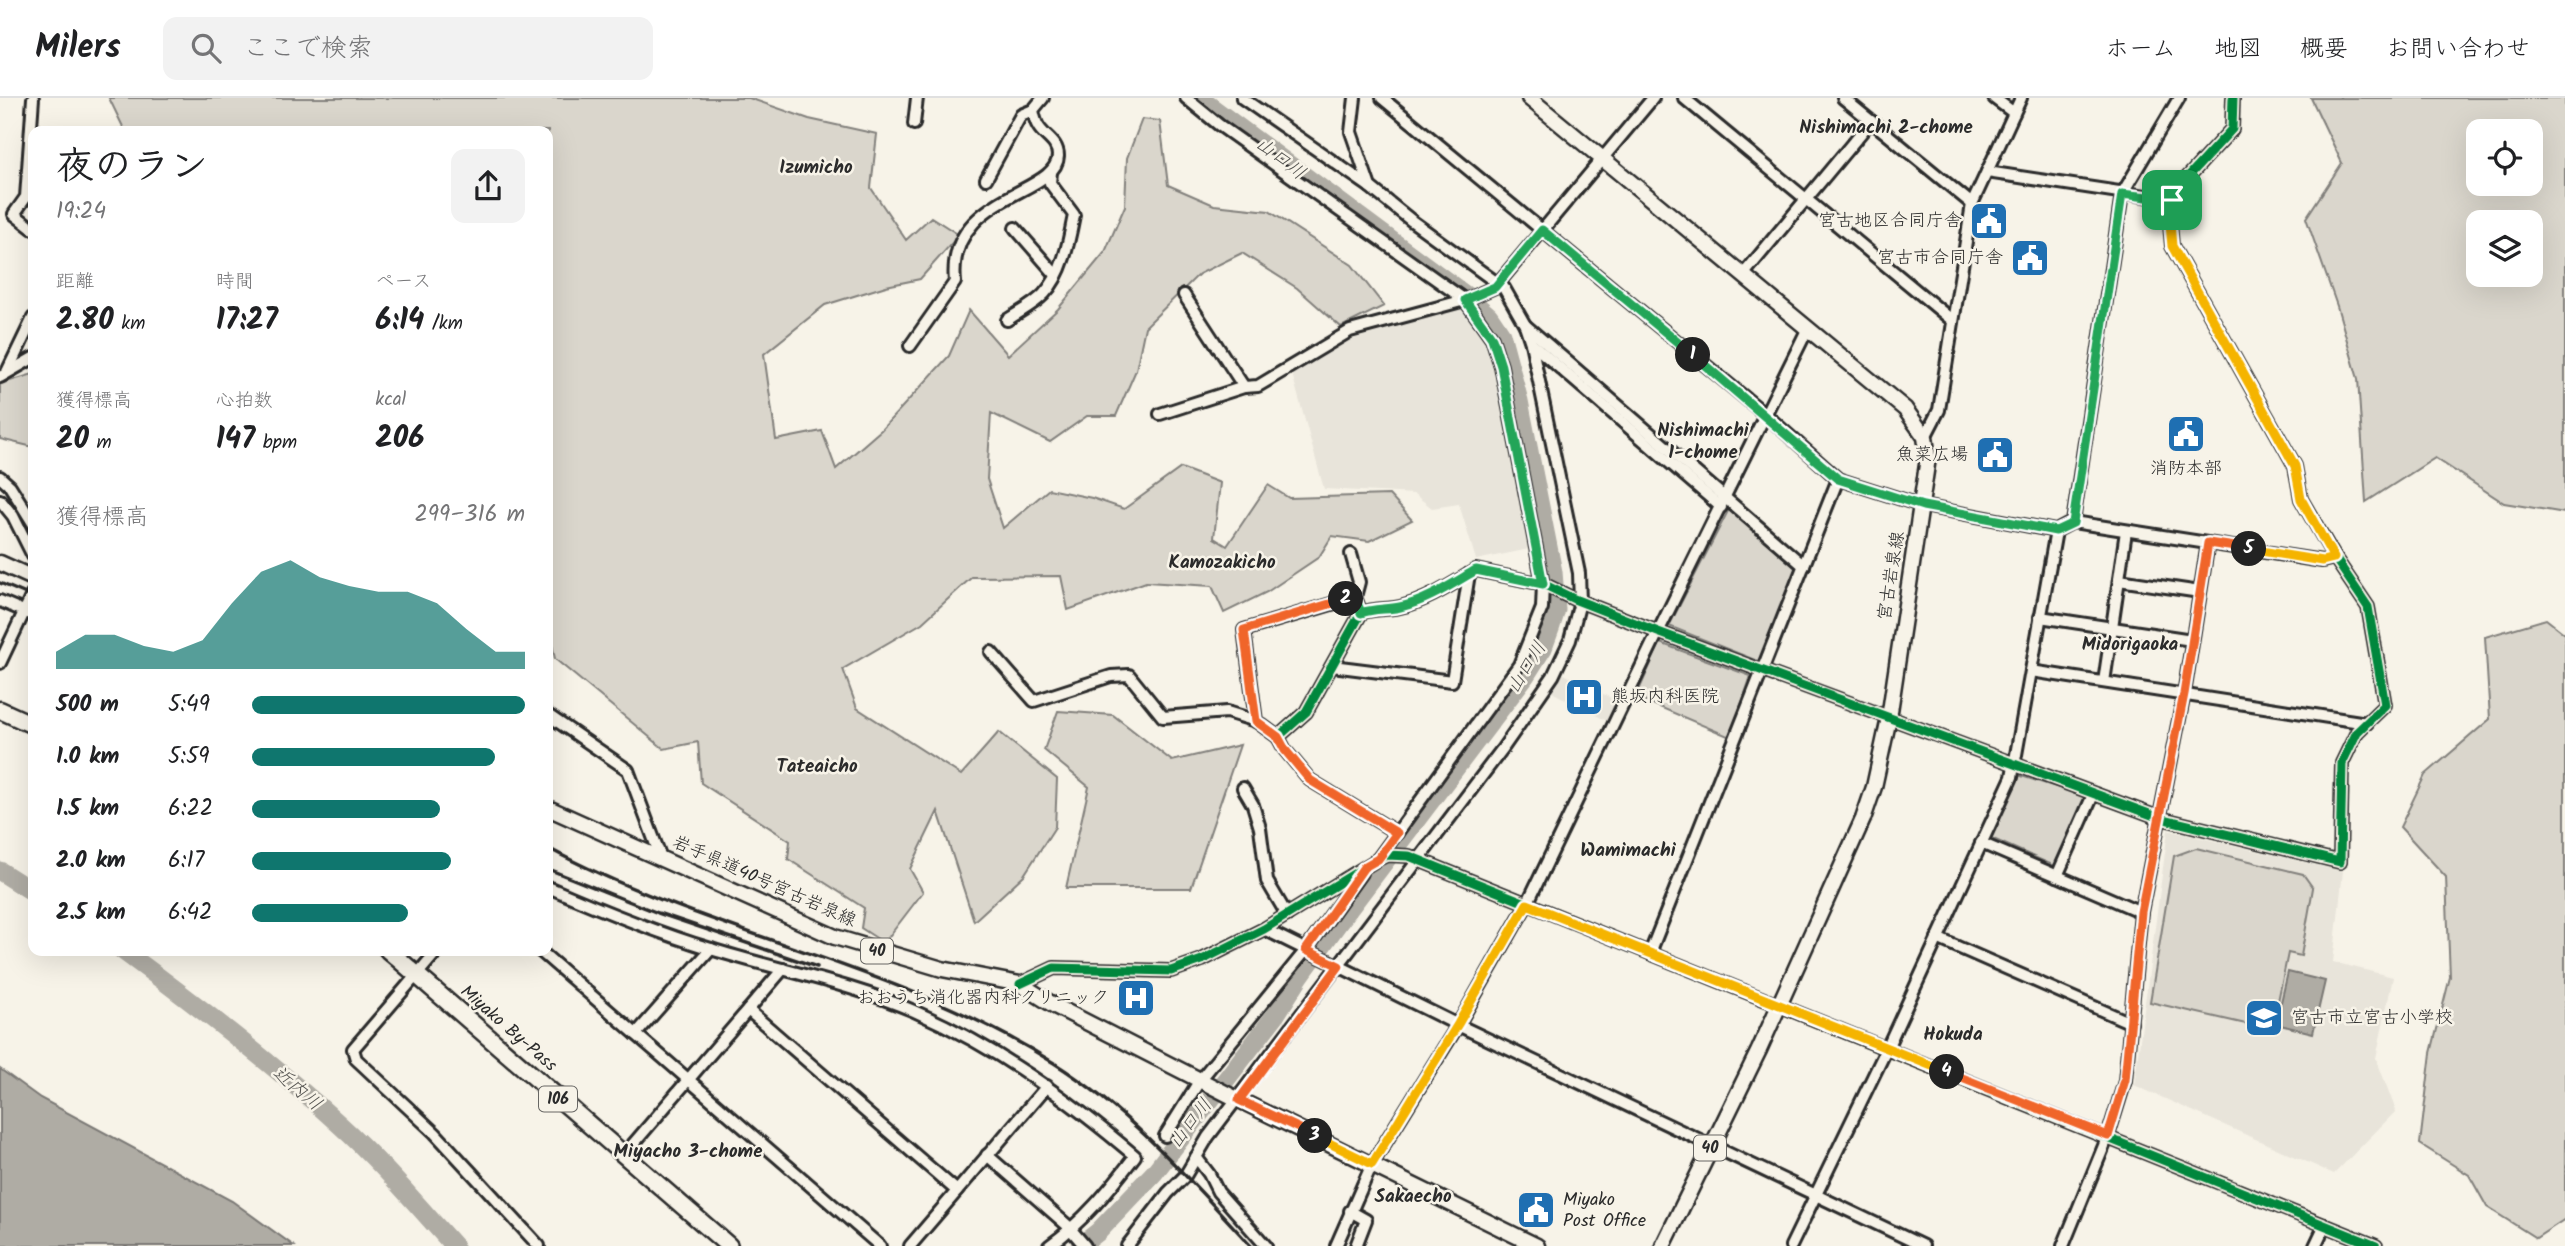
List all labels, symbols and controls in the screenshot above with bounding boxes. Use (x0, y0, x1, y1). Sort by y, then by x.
search box (163, 17, 653, 80)
text: Milers (35, 22, 121, 75)
text: ここで検索 (243, 28, 373, 70)
icon: search (187, 29, 225, 67)
text: ホーム (2105, 30, 2176, 69)
text: 地図 (2214, 30, 2262, 69)
text: 概要 (2300, 30, 2348, 69)
text: お問い合わせ (2386, 30, 2530, 69)
district label: Nishimachi 2-chome (1799, 113, 1973, 143)
map controls (2466, 119, 2543, 287)
button: locate (2466, 119, 2543, 196)
water label: 山口川 (1248, 130, 1312, 188)
text: 夜のラン (56, 138, 208, 198)
button: share (451, 149, 525, 223)
district label: Izumicho (779, 153, 853, 183)
pin (2142, 170, 2202, 230)
icon: arrive (2153, 181, 2191, 219)
text: 19:24 (56, 194, 106, 230)
public building icon: 宮古地区合同庁舎 (1968, 200, 2010, 242)
place label: 宮古地区合同庁舎 (1818, 207, 1962, 236)
button: layers (2466, 210, 2543, 287)
public building icon: 宮古市合同庁舎 (2009, 237, 2051, 279)
place label: 宮古市合同庁舎 (1877, 244, 2003, 273)
text: 距離 (56, 267, 94, 297)
text: 時間 (216, 267, 254, 297)
text: ペース (375, 267, 431, 297)
text: 2.80 (56, 297, 114, 345)
text: 17:27 (216, 297, 278, 345)
text: 6:14 (375, 297, 424, 345)
text: km (114, 309, 145, 339)
text: /km (424, 309, 463, 339)
pin: 1 (1676, 338, 1710, 372)
text: 1 (1690, 339, 1695, 369)
text: kcal (375, 385, 406, 415)
text: 獲得標高 (56, 386, 132, 416)
text: 心拍数 (216, 386, 273, 416)
public building icon: 消防本部 (2165, 413, 2207, 455)
text: 206 (375, 415, 424, 463)
text: 20 (56, 416, 89, 464)
text: 147 (216, 416, 255, 464)
district label: Nishimachi 1-chome (1657, 416, 1750, 468)
text: m (89, 428, 112, 458)
text: bpm (255, 428, 297, 458)
public building icon: 魚菜広場 (1974, 434, 2016, 476)
place label: 魚菜広場 (1896, 441, 1968, 470)
place label: 消防本部 (2150, 455, 2222, 484)
text: 299–316 m (414, 497, 525, 533)
text: 獲得標高 (56, 500, 148, 536)
street label: 宮古岩泉線 (1871, 529, 1913, 623)
pin: 5 (2232, 532, 2266, 566)
text: 5 (2244, 533, 2253, 563)
district label: Kamozakicho (1168, 548, 1276, 578)
pin: 2 (1328, 582, 1364, 616)
text: 2 (1340, 583, 1351, 613)
district label: Midorigaoka (2082, 630, 2179, 660)
water label: 山口川 (1499, 636, 1555, 700)
hospital icon: 熊坂内科医院 (1563, 676, 1605, 718)
place label: 熊坂内科医院 (1611, 683, 1719, 712)
text: 500 m (56, 687, 119, 723)
text: 5:49 (168, 687, 210, 723)
text: 1.0 km (56, 739, 119, 775)
text: 5:59 (168, 739, 210, 775)
district label: Tateaicho (776, 752, 858, 782)
text: 1.5 km (56, 791, 119, 827)
text: 6:22 (168, 791, 213, 827)
street label: 岩手県道40号宮古岩泉線 (667, 828, 861, 936)
district label: Wamimachi (1580, 836, 1677, 866)
text: 2.0 km (56, 843, 126, 879)
text: 6:17 (168, 843, 204, 879)
text: 2.5 km (56, 895, 126, 931)
text: 6:42 (168, 895, 212, 931)
road number: 40 (861, 938, 893, 964)
hospital icon: おおうち消化器内科クリニック (1115, 977, 1157, 1019)
street label: Miyako By-Pass (453, 978, 563, 1080)
place label: おおうち消化器内科クリニック (857, 984, 1109, 1013)
school or university icon: 宮古市立宮古小学校 (2243, 997, 2285, 1039)
place label: 宮古市立宮古小学校 (2291, 1004, 2453, 1033)
district label: Hokuda (1923, 1020, 1983, 1050)
pin: 4 (1930, 1054, 1965, 1090)
text: 4 (1941, 1056, 1952, 1086)
water label: 近内川 (266, 1059, 328, 1119)
road number: 106 (539, 1086, 577, 1112)
water label: 山口川 (1162, 1092, 1220, 1156)
pin: 3 (1298, 1118, 1332, 1154)
text: 3 (1309, 1120, 1320, 1150)
road number: 40 (1694, 1136, 1726, 1160)
district label: Miyacho 3-chome (614, 1137, 762, 1167)
district label: Sakaecho (1374, 1182, 1452, 1212)
place label: Miyako Post Office (1563, 1186, 1646, 1236)
public building icon: Miyako Post Office (1515, 1189, 1557, 1231)

